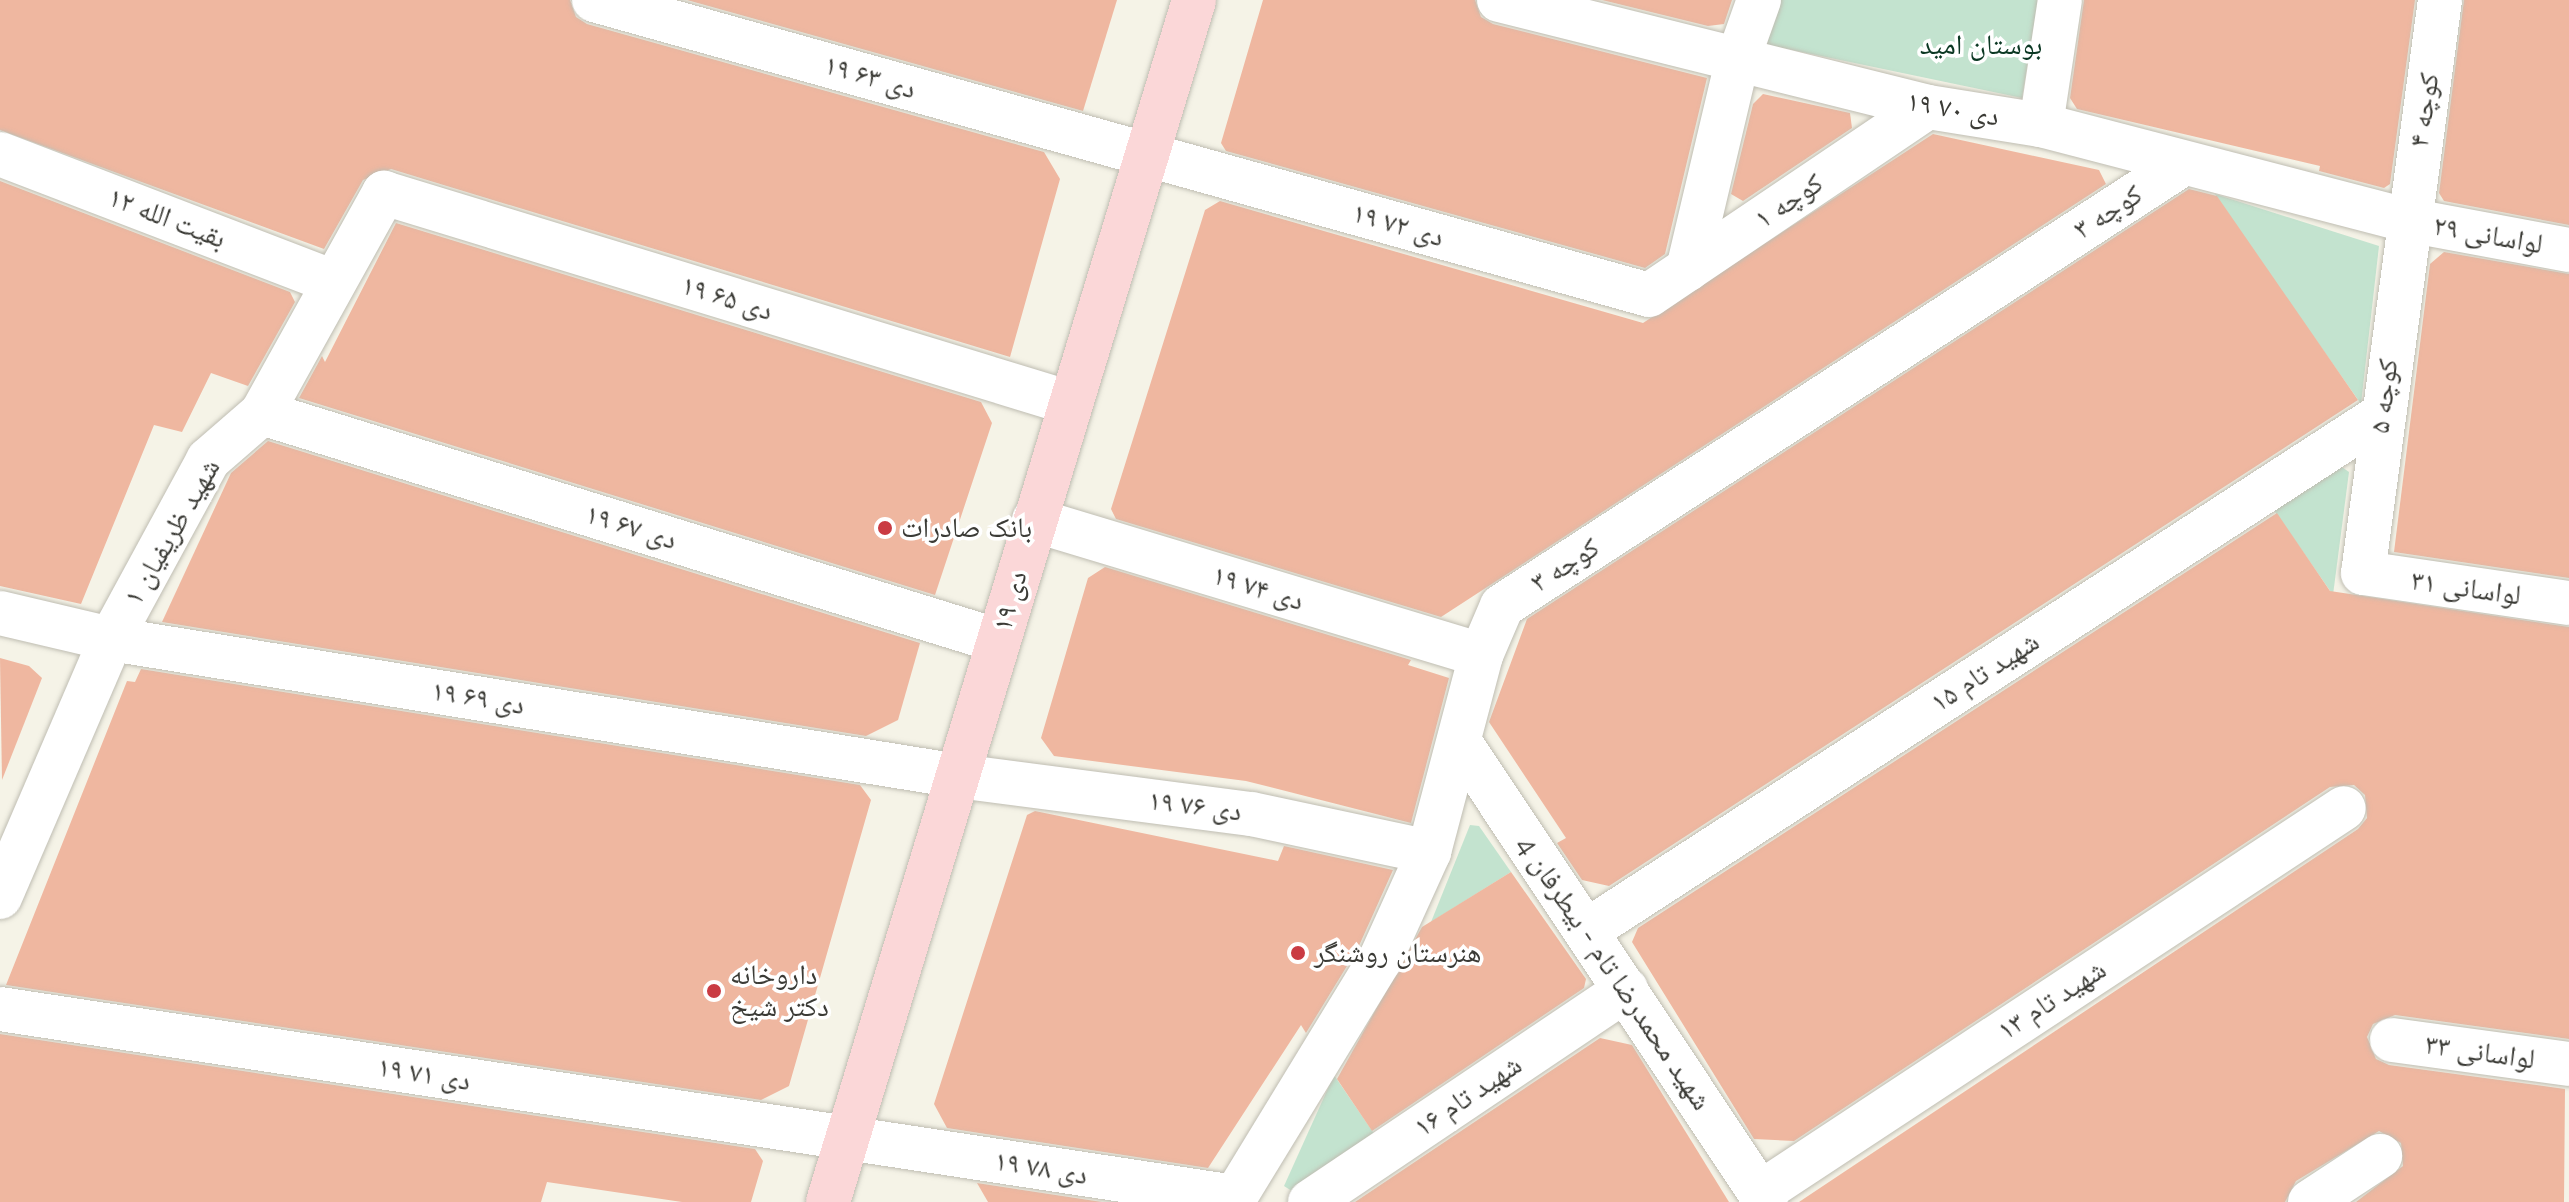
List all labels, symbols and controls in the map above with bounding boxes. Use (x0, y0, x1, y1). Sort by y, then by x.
park label: بوستان امید (1920, 28, 2042, 62)
street label: ۱۹ دی ۶۳ (820, 48, 920, 106)
street label: کوچه ۴ (2402, 70, 2446, 150)
street label: ۱۹ دی ۷۰ (1904, 84, 2002, 134)
street label: کوچه ۱ (1749, 166, 1829, 236)
street label: کوچه ۳ (2067, 178, 2149, 246)
street label: بقیت الله ۱۲ (104, 180, 230, 256)
street label: ۱۹ دی ۷۲ (1348, 196, 1448, 254)
street label: لواسانی ۲۹ (2431, 209, 2545, 261)
street label: ۱۹ دی ۶۵ (677, 268, 777, 328)
street label: کوچه ۵ (2363, 357, 2405, 435)
street label: شهید ظریفیان ۱ (117, 453, 227, 611)
street label: ۱۹ دی ۶۷ (581, 497, 681, 557)
place label: بانک صادرات (901, 511, 1032, 545)
marker: بانک صادرات (876, 519, 894, 537)
street label: کوچه ۳ (1524, 531, 1606, 599)
street label: ۱۹ دی ۷۴ (1208, 558, 1308, 618)
street label: لواسانی ۳۱ (2409, 564, 2523, 612)
street label: ۱۹ دی (985, 567, 1035, 635)
street label: شهید تام ۱۵ (1925, 625, 2045, 719)
street label: ۱۹ دی ۶۹ (429, 674, 527, 722)
street label: ۱۹ دی ۷۶ (1147, 784, 1243, 828)
street label: شهید محمدرضا تام - بیطرفان 4 (1510, 829, 1718, 1117)
place label: هنرستان روشنگر (1314, 936, 1482, 970)
marker: هنرستان روشنگر (1289, 944, 1307, 962)
street label: شهید تام ۱۳ (1992, 953, 2112, 1047)
place label: داروخانه دکتر شیخ (730, 958, 829, 1024)
marker: داروخانه دکتر شیخ (705, 982, 723, 1000)
street label: لواسانی ۳۳ (2423, 1028, 2537, 1076)
street label: شهید تام ۱۶ (1408, 1048, 1528, 1144)
street label: ۱۹ دی ۷۱ (375, 1050, 473, 1098)
street label: ۱۹ دی ۷۸ (992, 1144, 1090, 1192)

